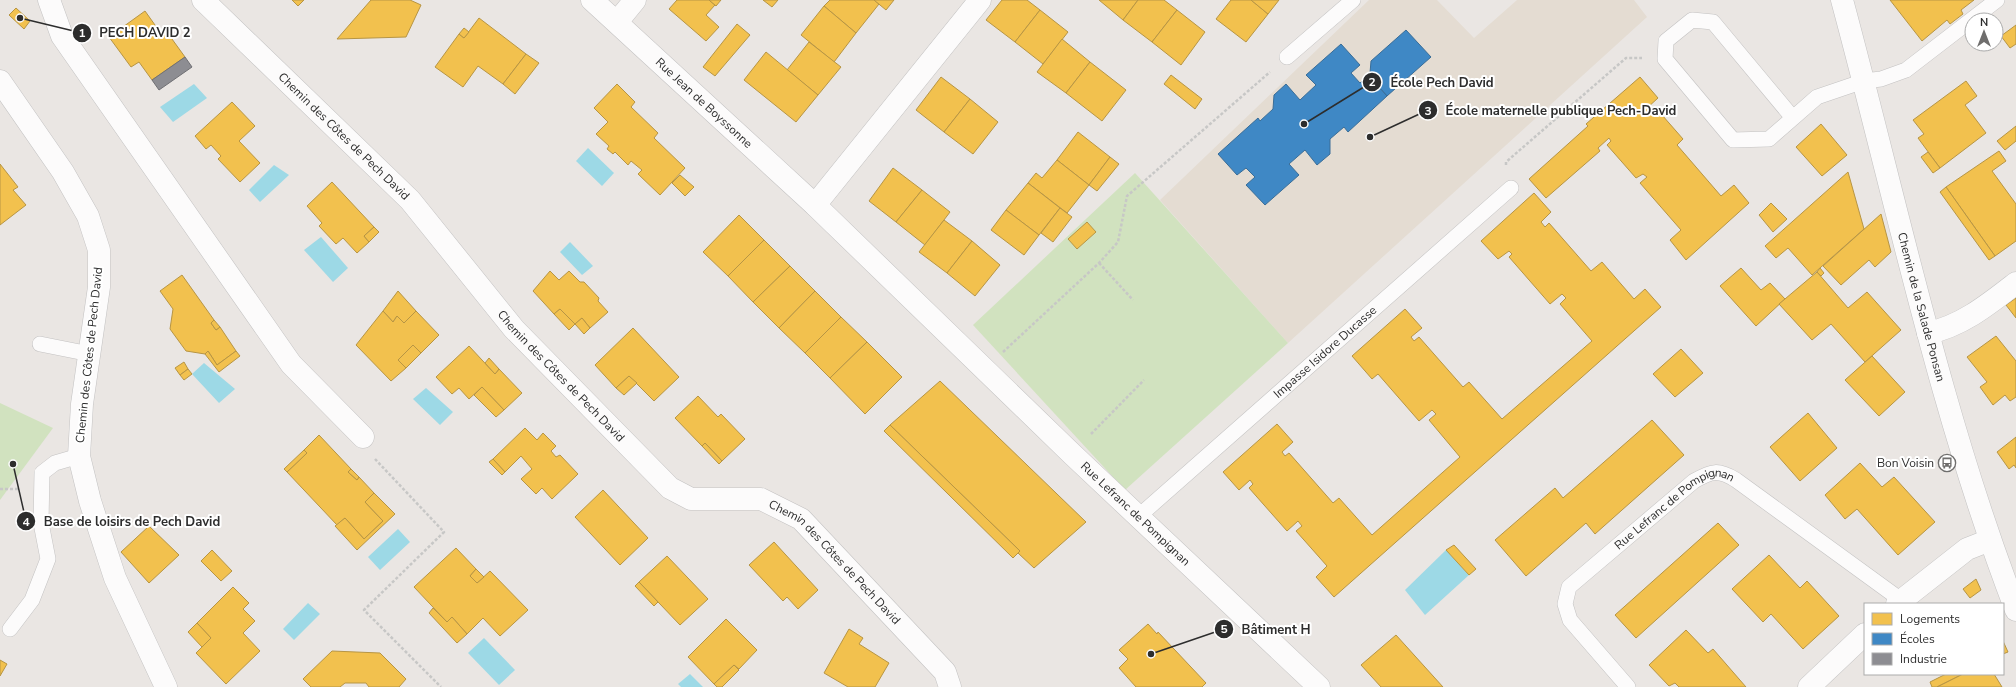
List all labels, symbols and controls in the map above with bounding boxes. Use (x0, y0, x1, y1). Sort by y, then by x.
north arrow (1964, 12, 2004, 52)
text: N (1980, 15, 1988, 30)
callout: PECH DAVID 2 (72, 20, 199, 45)
text: PECH DAVID 2 (99, 24, 191, 42)
text: 1 (78, 25, 86, 41)
street label: Rue Jean de Boyssonne (652, 54, 756, 152)
street label: Chemin des Côtes de Pech David (275, 69, 413, 203)
callout: École Pech David (1362, 70, 1501, 95)
text: 2 (1368, 74, 1376, 90)
text: École Pech David (1390, 74, 1494, 92)
callout: École maternelle publique Pech-David (1418, 98, 1685, 123)
text: École maternelle publique Pech-David (1446, 102, 1676, 120)
text: 3 (1424, 103, 1432, 119)
street label: Chemin de la Salade Ponsan (1894, 231, 1949, 383)
street label: Chemin des Côtes de Pech David (72, 266, 106, 444)
street label: Impasse Isidore Ducasse (1270, 302, 1380, 402)
street label: Chemin des Côtes de Pech David (494, 307, 628, 445)
bus stop icon: Bon Voisin (1937, 453, 1957, 473)
place label: Bon Voisin (1877, 455, 1934, 471)
street label: Rue Lefranc de Pompignan (1077, 458, 1194, 569)
street label: Rue Lefranc de Pompignan (1611, 464, 1737, 553)
street label: Chemin des Côtes de Pech David (766, 496, 904, 628)
callout: Base de loisirs de Pech David (16, 509, 228, 534)
text: Base de loisirs de Pech David (44, 513, 220, 531)
text: 4 (22, 514, 30, 530)
legend (1864, 603, 2004, 675)
text: Logements (1900, 611, 1960, 627)
callout: Bâtiment H (1214, 617, 1319, 642)
text: 5 (1220, 621, 1228, 637)
text: Bâtiment H (1242, 621, 1310, 639)
text: Écoles (1900, 631, 1935, 647)
text: Industrie (1900, 651, 1947, 667)

